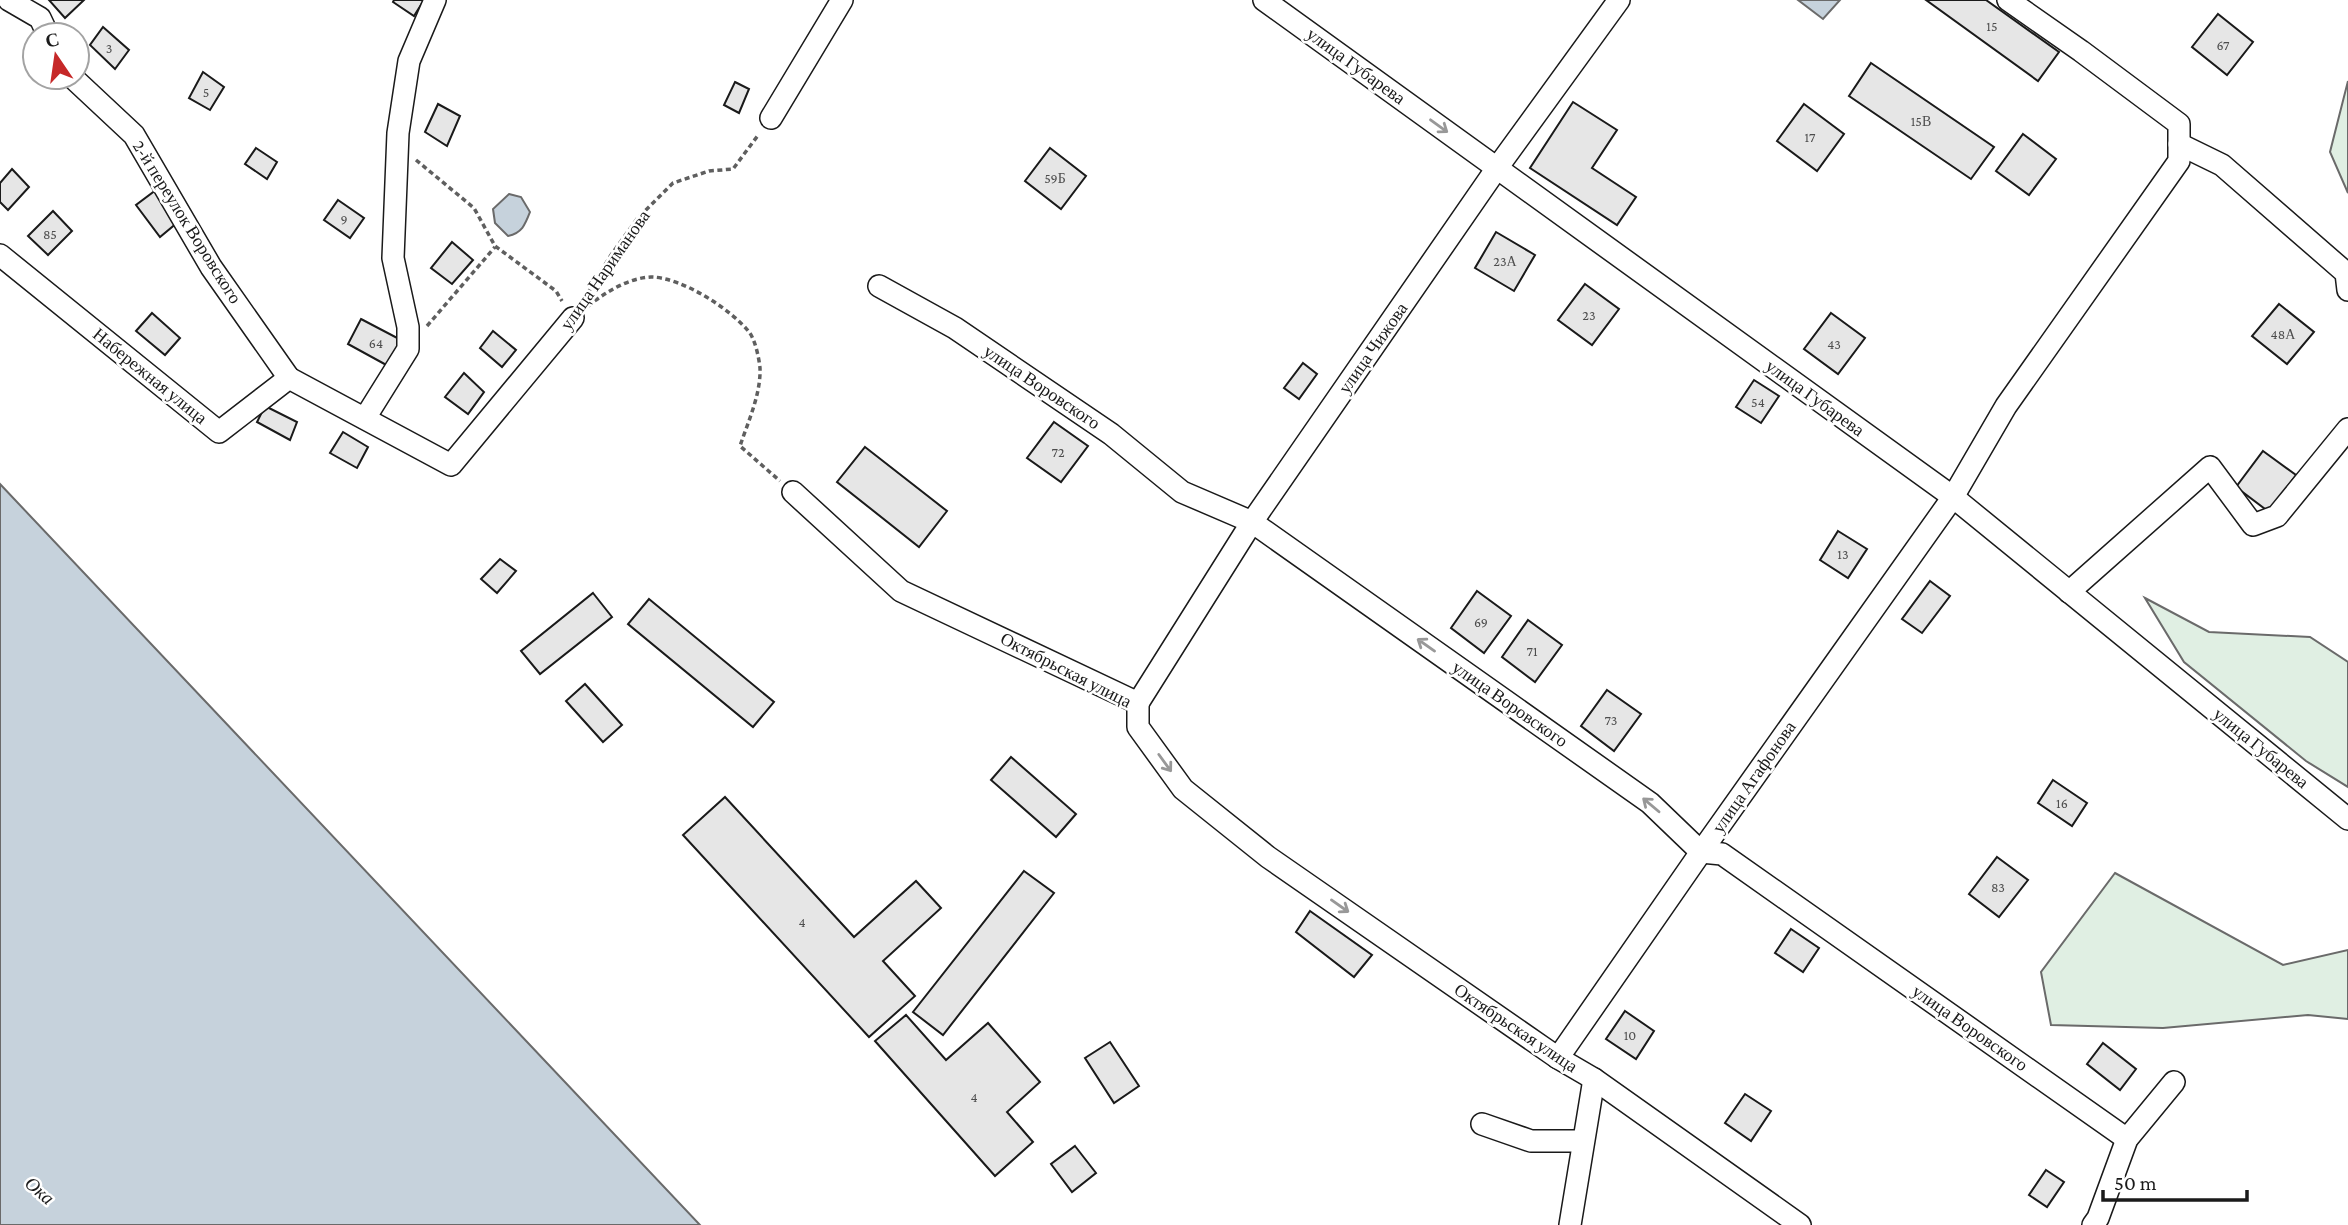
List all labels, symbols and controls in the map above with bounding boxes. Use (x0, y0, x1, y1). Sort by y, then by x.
house number: 15 (1986, 18, 1998, 34)
north arrow (21, 21, 91, 91)
street label: улица Губарева (1303, 24, 1409, 108)
text: С (43, 28, 61, 52)
house number: 67 (2216, 37, 2230, 53)
house number: 3 (106, 40, 112, 56)
house number: 5 (203, 84, 209, 100)
house number: 15В (1911, 113, 1931, 129)
one-way arrow (1429, 119, 1448, 133)
house number: 17 (1804, 129, 1816, 145)
street label: 2-й переулок Воровского (129, 137, 245, 307)
house number: 59Б (1044, 170, 1066, 186)
street label: улица Нариманова (556, 206, 654, 334)
house number: 9 (340, 211, 348, 227)
house number: 85 (43, 226, 57, 242)
house number: 23А (1493, 253, 1518, 269)
street label: улица Чижова (1334, 299, 1412, 397)
house number: 23 (1582, 307, 1596, 323)
street label: Набережная улица (89, 324, 211, 428)
house number: 48А (2271, 326, 2296, 342)
house number: 64 (369, 335, 383, 351)
house number: 43 (1827, 336, 1841, 352)
street label: улица Воровского (980, 341, 1104, 433)
street label: улица Губарева (1762, 356, 1868, 440)
house number: 54 (1751, 394, 1765, 410)
house number: 72 (1051, 444, 1065, 460)
house number: 13 (1837, 546, 1849, 562)
house number: 69 (1474, 614, 1488, 630)
street label: Октябрьская улица (997, 628, 1135, 712)
one-way arrow (1417, 638, 1436, 652)
house number: 71 (1526, 643, 1538, 659)
street label: улица Воровского (1449, 657, 1571, 751)
street label: улица Губарева (2209, 704, 2313, 792)
house number: 73 (1605, 712, 1617, 728)
street label: улица Агафонова (1708, 717, 1800, 837)
one-way arrow (1157, 753, 1172, 772)
house number: 16 (2056, 795, 2068, 811)
one-way arrow (1643, 797, 1661, 813)
house number: 83 (1991, 879, 2005, 895)
one-way arrow (1329, 899, 1349, 913)
house number: 4 (798, 914, 806, 930)
street label: Октябрьская улица (1451, 979, 1581, 1077)
street label: улица Воровского (1909, 981, 2031, 1075)
house number: 10 (1624, 1027, 1636, 1043)
house number: 4 (970, 1089, 978, 1105)
scale bar (2103, 1158, 2246, 1202)
text: 50 m (2114, 1171, 2157, 1195)
water label: Ока (21, 1172, 59, 1209)

